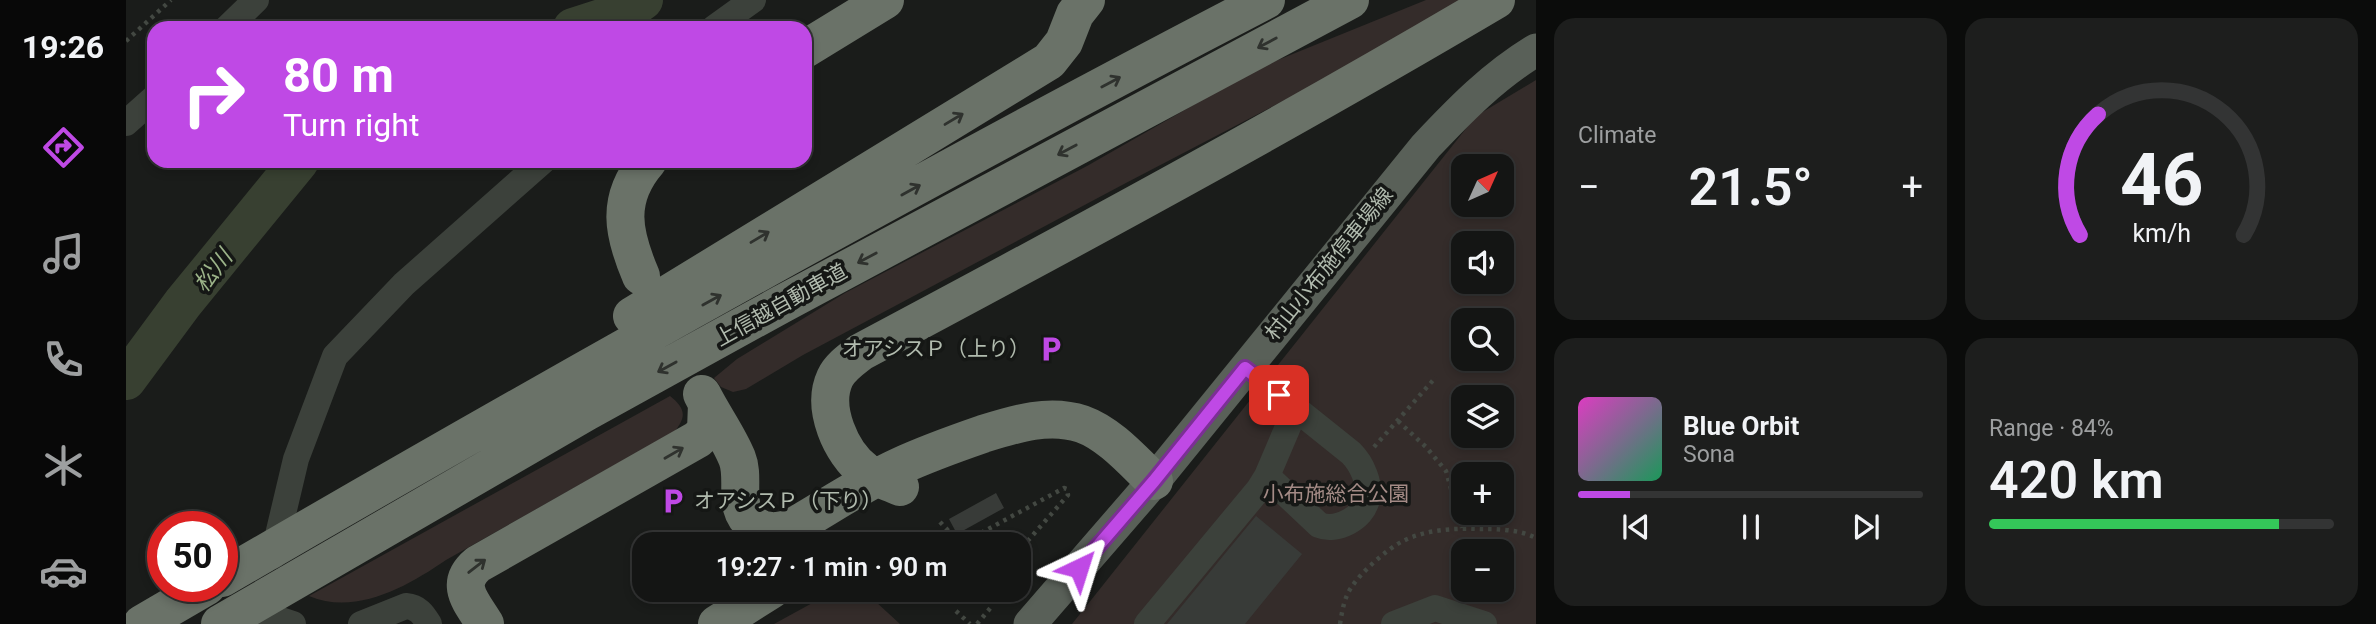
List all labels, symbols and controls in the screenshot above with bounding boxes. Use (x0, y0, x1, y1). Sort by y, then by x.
text: 19:26 (22, 28, 104, 66)
one-way arrow (1258, 36, 1278, 50)
text: 80 m (283, 47, 394, 104)
icon: right (168, 49, 259, 140)
one-way arrow (1100, 75, 1121, 88)
text: Turn right (283, 106, 419, 144)
one-way arrow (944, 112, 964, 126)
text: Climate (1578, 122, 1657, 149)
icon: directions (39, 123, 88, 172)
text: 46 (2120, 137, 2203, 223)
one-way arrow (1057, 144, 1078, 157)
north arrow (1451, 154, 1514, 217)
map controls (1451, 154, 1514, 602)
text: 21.5° (1689, 157, 1813, 218)
text: − (1578, 165, 1600, 209)
text: + (1901, 165, 1923, 209)
one-way arrow (900, 183, 921, 196)
street label: 村山小布施停車場線 (1260, 183, 1398, 345)
text: km/h (2132, 219, 2191, 248)
icon: music (39, 229, 88, 278)
one-way arrow (749, 230, 769, 244)
button: sound (1451, 231, 1514, 294)
water label: 松川 (188, 242, 240, 297)
one-way arrow (857, 251, 877, 265)
street label: 上信越自動車道 (711, 259, 851, 351)
one-way arrow (701, 292, 721, 306)
button: search (1451, 308, 1514, 371)
parking icon: オアシスＰ（上り） (1036, 334, 1066, 364)
icon: phone (39, 335, 88, 384)
place label: オアシスＰ（上り） (842, 337, 1030, 361)
one-way arrow (657, 361, 678, 374)
pin (1249, 365, 1309, 425)
icon: arrive (1260, 376, 1298, 414)
button: layers (1451, 385, 1514, 448)
text: Blue Orbit (1683, 411, 1799, 441)
text: Range · 84% (1989, 415, 2114, 442)
icon: climate (39, 441, 88, 490)
text: Sona (1683, 441, 1735, 468)
one-way arrow (663, 446, 683, 460)
text: 420 km (1989, 450, 2164, 511)
button: + (1451, 462, 1514, 525)
park label: 小布施総合公園 (1263, 482, 1410, 506)
parking icon: オアシスＰ（下り） (658, 486, 688, 516)
place label: オアシスＰ（下り） (694, 489, 882, 513)
icon: previous (1617, 508, 1655, 546)
icon: pause (1732, 508, 1770, 546)
icon: next (1847, 508, 1885, 546)
speed limit sign: 50 (147, 511, 238, 602)
position arrow (1042, 531, 1116, 605)
button: − (1451, 539, 1514, 602)
icon: car (39, 547, 88, 596)
text: 19:27 · 1 min · 90 m (716, 552, 947, 582)
one-way arrow (468, 559, 486, 575)

